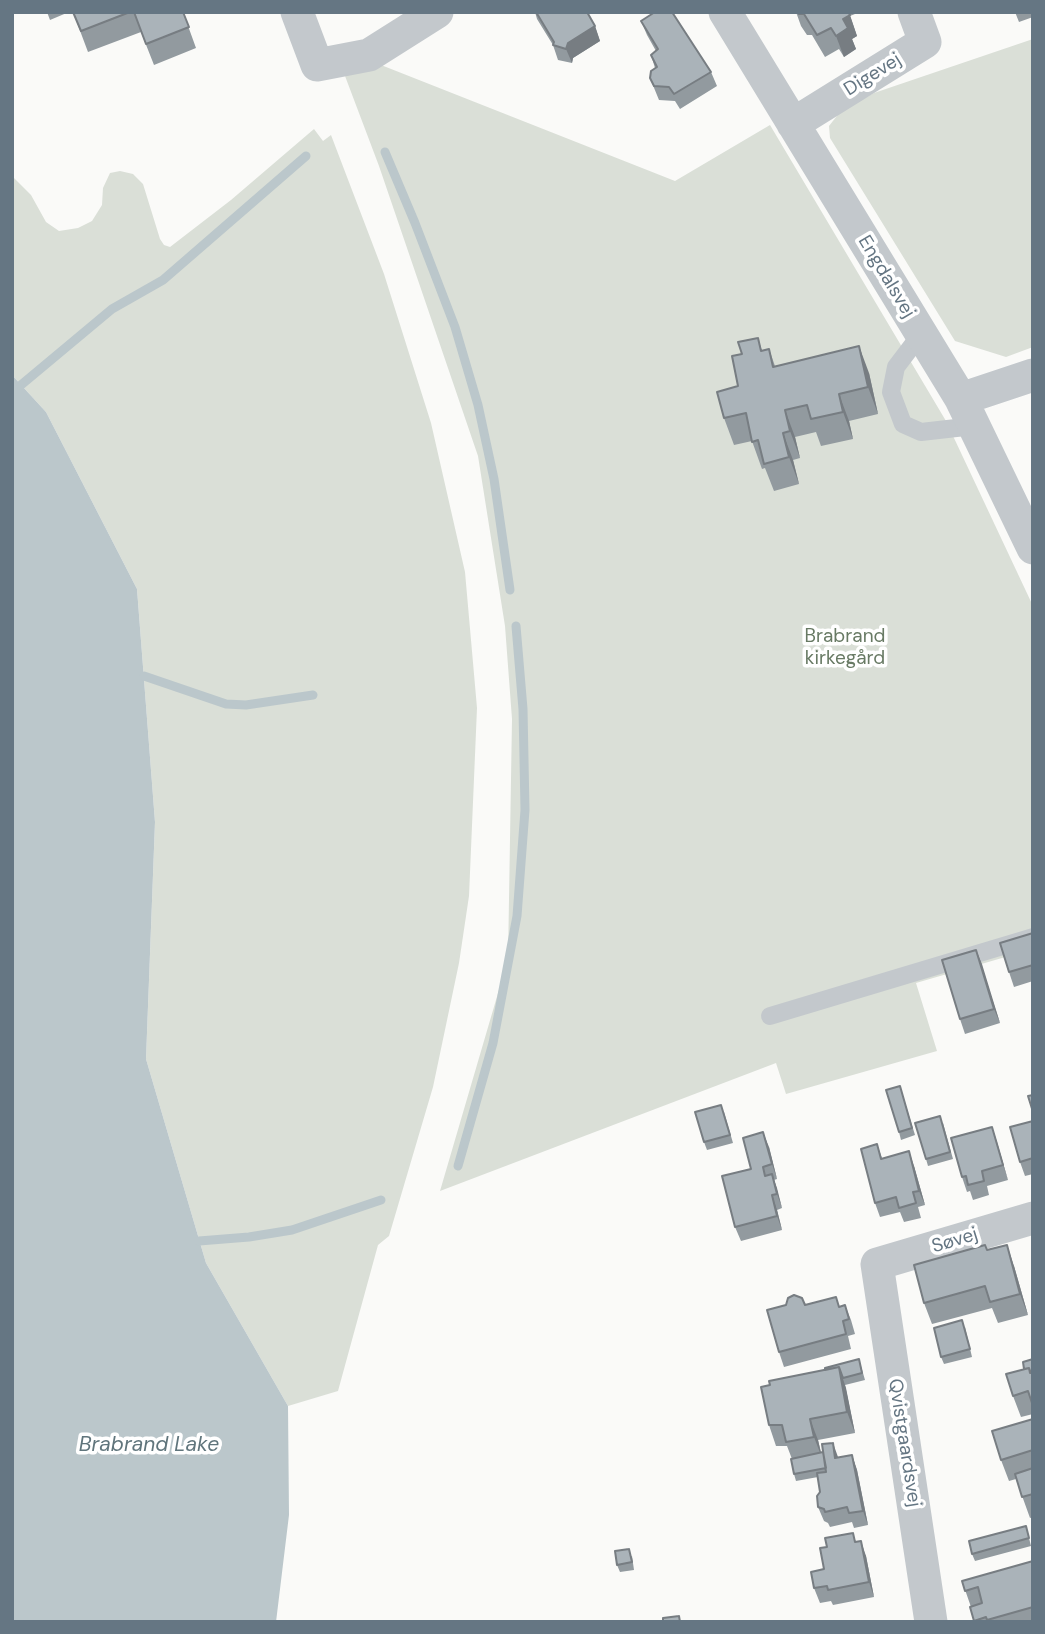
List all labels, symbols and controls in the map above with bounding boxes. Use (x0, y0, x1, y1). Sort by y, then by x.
street label: Digevej (840, 49, 906, 101)
street label: Engdalsvej (852, 232, 920, 322)
park label: Brabrand kirkegård (805, 626, 885, 670)
street label: Søvej (929, 1223, 981, 1259)
street label: Qvistgaardsvej (883, 1377, 925, 1509)
water label: Brabrand Lake (79, 1432, 219, 1458)

